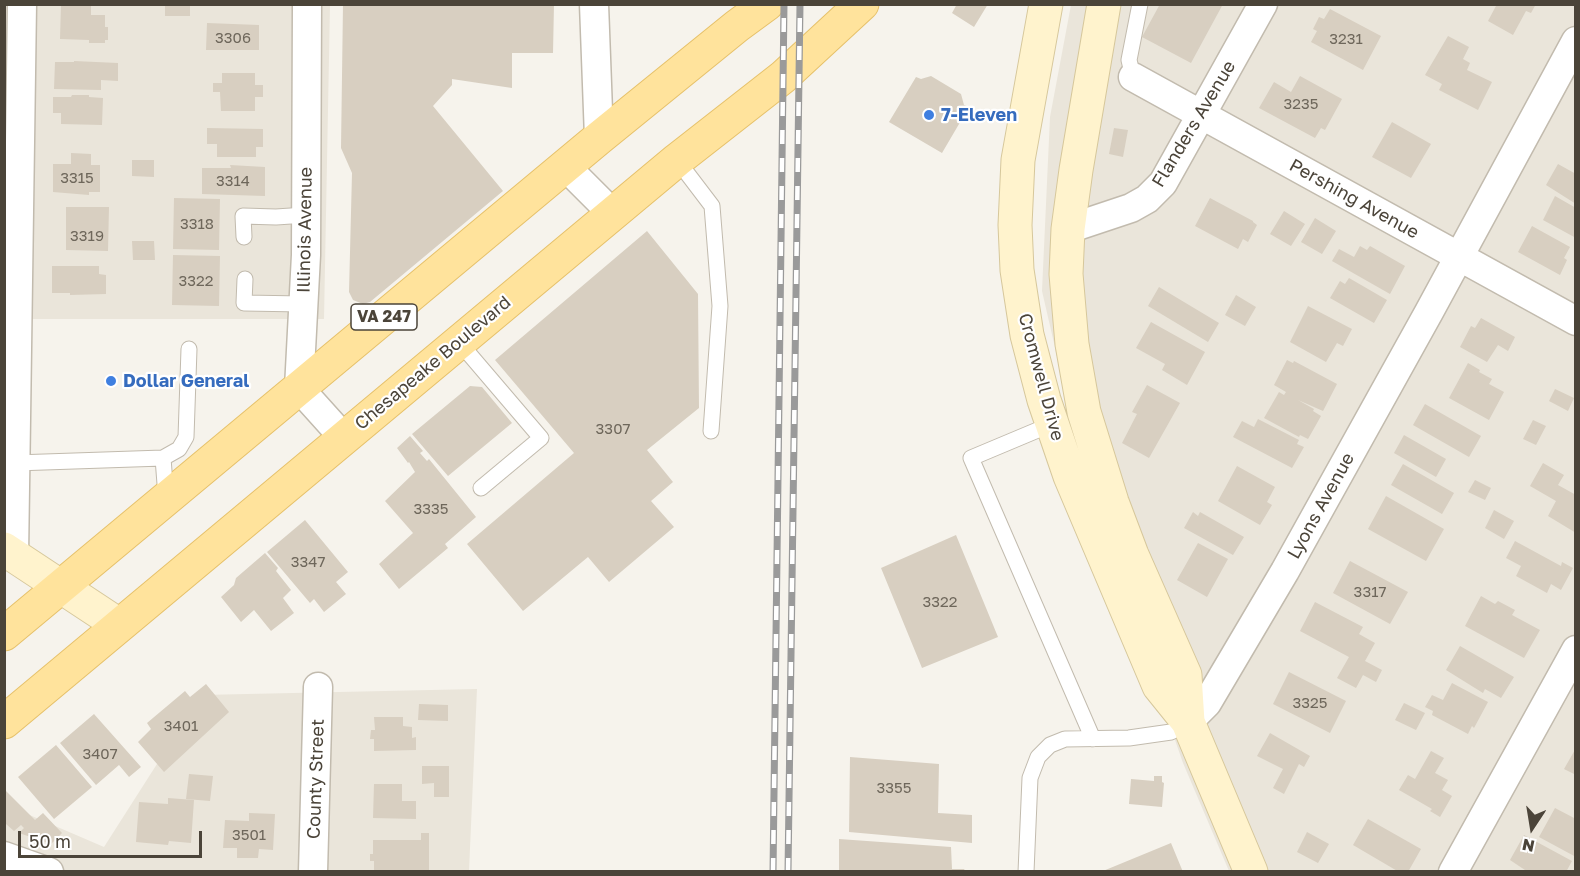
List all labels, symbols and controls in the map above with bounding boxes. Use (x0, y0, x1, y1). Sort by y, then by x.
house number: 3306 (215, 29, 251, 47)
house number: 3231 (1329, 30, 1363, 48)
street label: Flanders Avenue (1148, 57, 1240, 191)
house number: 3235 (1284, 95, 1318, 113)
place label: 7-Eleven (941, 104, 1017, 126)
marker: 7-Eleven (922, 108, 936, 122)
street label: Pershing Avenue (1285, 154, 1423, 244)
street label: Illinois Avenue (293, 167, 317, 293)
house number: 3315 (60, 169, 94, 187)
house number: 3314 (216, 172, 250, 190)
house number: 3318 (180, 215, 214, 233)
house number: 3319 (70, 227, 104, 245)
house number: 3322 (179, 272, 213, 290)
street label: Chesapeake Boulevard (351, 291, 515, 435)
road number: VA 247 (351, 304, 417, 330)
street label: Cromwell Drive (1014, 311, 1068, 443)
place label: Dollar General (123, 370, 249, 392)
marker: Dollar General (104, 374, 118, 388)
house number: 3307 (596, 420, 630, 438)
street label: Lyons Avenue (1283, 449, 1359, 563)
house number: 3335 (413, 500, 449, 518)
house number: 3347 (291, 553, 325, 571)
house number: 3317 (1354, 583, 1386, 601)
house number: 3322 (923, 593, 957, 611)
house number: 3325 (1293, 694, 1327, 712)
house number: 3401 (164, 717, 198, 735)
street label: County Street (303, 719, 329, 839)
house number: 3407 (82, 745, 118, 763)
house number: 3355 (877, 779, 911, 797)
north arrow (1502, 798, 1562, 858)
scale bar (21, 819, 206, 857)
house number: 3501 (232, 826, 266, 844)
text: 50 m (29, 830, 71, 852)
text: N (1520, 835, 1536, 857)

